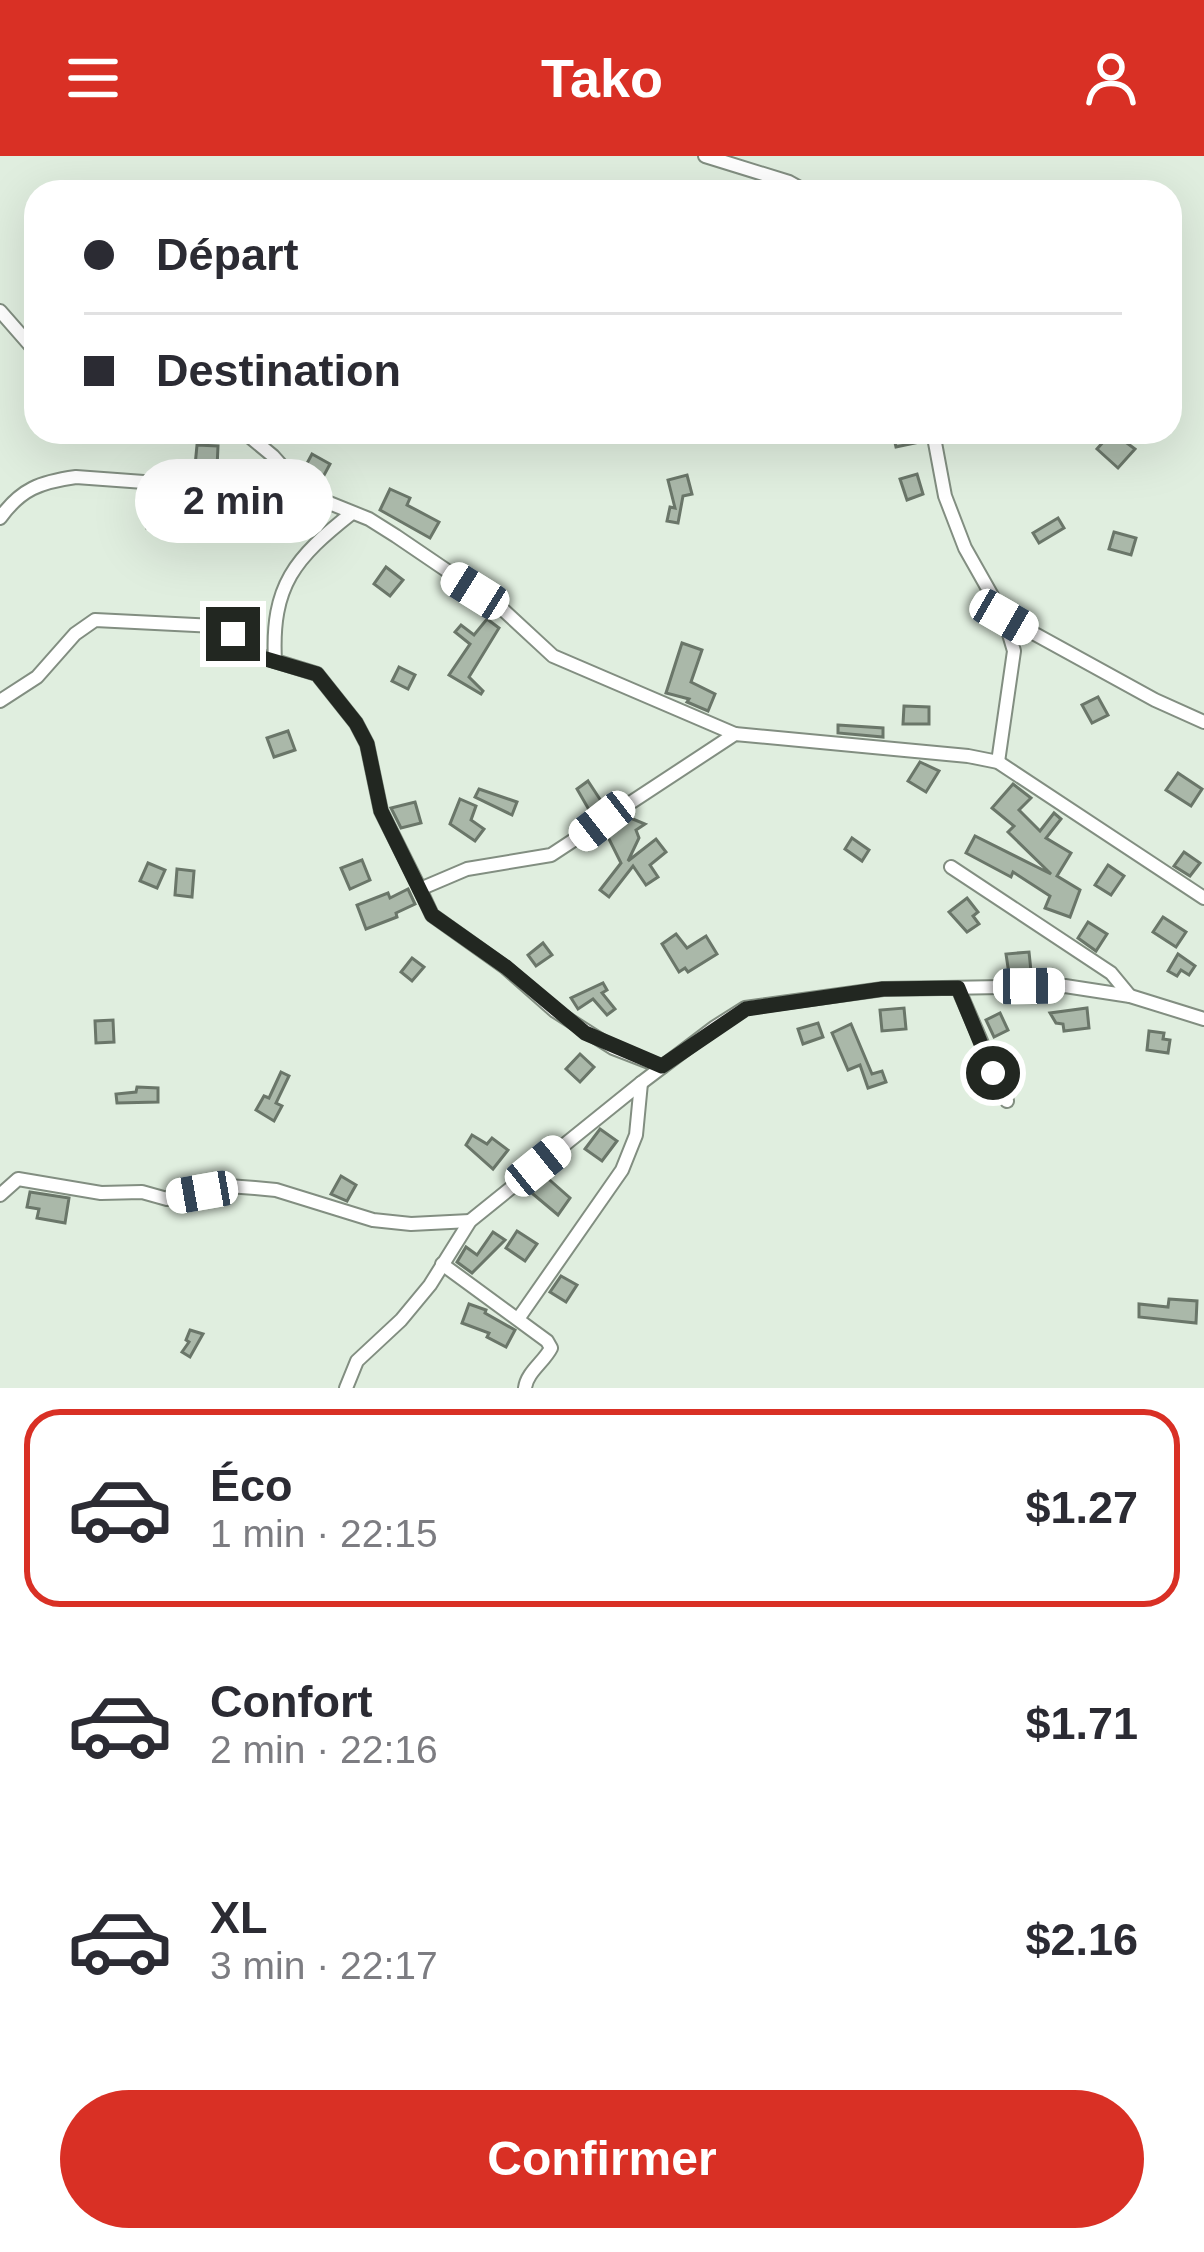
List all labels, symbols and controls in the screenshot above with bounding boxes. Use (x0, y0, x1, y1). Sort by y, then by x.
icon: menu (60, 45, 126, 111)
icon: person (1078, 45, 1144, 111)
text: Tako (541, 48, 663, 108)
text: Départ (156, 229, 299, 280)
text: Destination (156, 345, 401, 396)
callout: 2 min (134, 460, 332, 544)
text: 2 min (183, 479, 285, 522)
car (435, 557, 515, 625)
car (964, 583, 1044, 651)
route end (206, 607, 260, 661)
car (563, 785, 641, 857)
car (993, 967, 1065, 1005)
route start (966, 1046, 1020, 1100)
car (499, 1129, 577, 1203)
car (163, 1168, 241, 1216)
icon: car (66, 1454, 174, 1562)
text: Éco (210, 1460, 293, 1511)
text: $1.27 (1025, 1482, 1138, 1533)
text: 1 min · 22:15 (210, 1512, 438, 1555)
icon: car (66, 1670, 174, 1778)
text: Confort (210, 1676, 372, 1727)
text: $1.71 (1025, 1698, 1138, 1749)
text: 2 min · 22:16 (210, 1728, 438, 1771)
icon: car (66, 1886, 174, 1994)
text: XL (210, 1892, 268, 1943)
text: $2.16 (1025, 1914, 1138, 1965)
text: 3 min · 22:17 (210, 1944, 438, 1987)
button: Confirmer (60, 2090, 1144, 2228)

